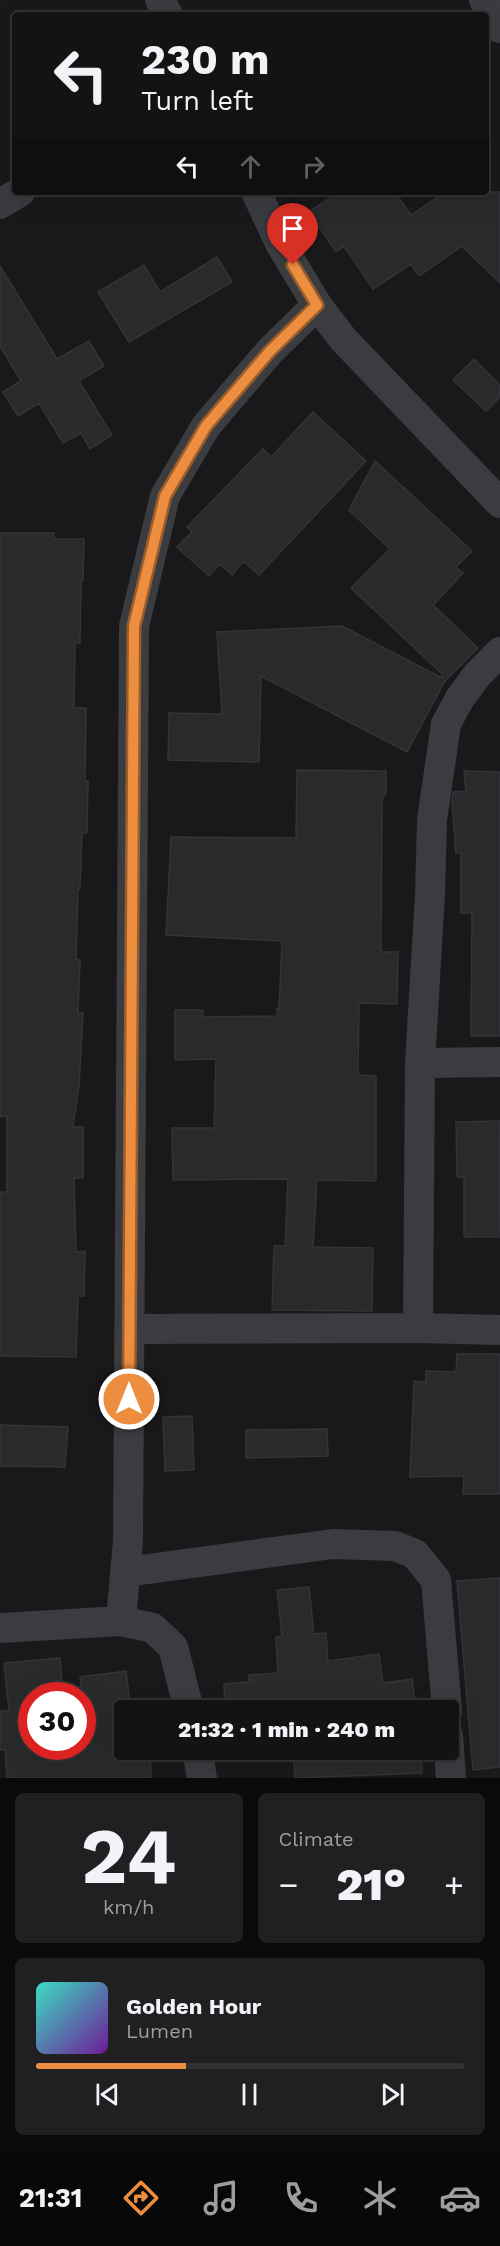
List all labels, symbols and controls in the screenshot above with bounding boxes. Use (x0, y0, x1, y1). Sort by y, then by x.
text: 230 m (141, 35, 270, 84)
icon: left (42, 36, 120, 114)
text: Turn left (141, 85, 253, 117)
icon: left (171, 150, 204, 183)
icon: ahead (234, 150, 267, 183)
icon: right (297, 150, 330, 183)
pin (267, 203, 318, 265)
icon: arrive (276, 212, 309, 245)
position arrow (97, 1367, 161, 1431)
speed limit sign: 30 (18, 1682, 96, 1760)
text: 21:32 · 1 min · 240 m (178, 1717, 395, 1742)
text: 24 (81, 1810, 177, 1902)
text: Climate (279, 1827, 354, 1851)
text: 21° (336, 1858, 406, 1911)
text: − (279, 1865, 298, 1904)
text: + (444, 1865, 464, 1904)
text: km/h (103, 1895, 155, 1919)
text: Golden Hour (126, 1994, 261, 2019)
text: Lumen (126, 2019, 193, 2043)
icon: previous (91, 2078, 124, 2111)
icon: pause (233, 2078, 266, 2111)
icon: next (376, 2078, 409, 2111)
icon: directions (120, 2177, 162, 2219)
icon: music (200, 2177, 242, 2219)
icon: phone (280, 2177, 322, 2219)
icon: climate (359, 2177, 401, 2219)
icon: car (439, 2177, 481, 2219)
text: 21:31 (19, 2182, 82, 2214)

